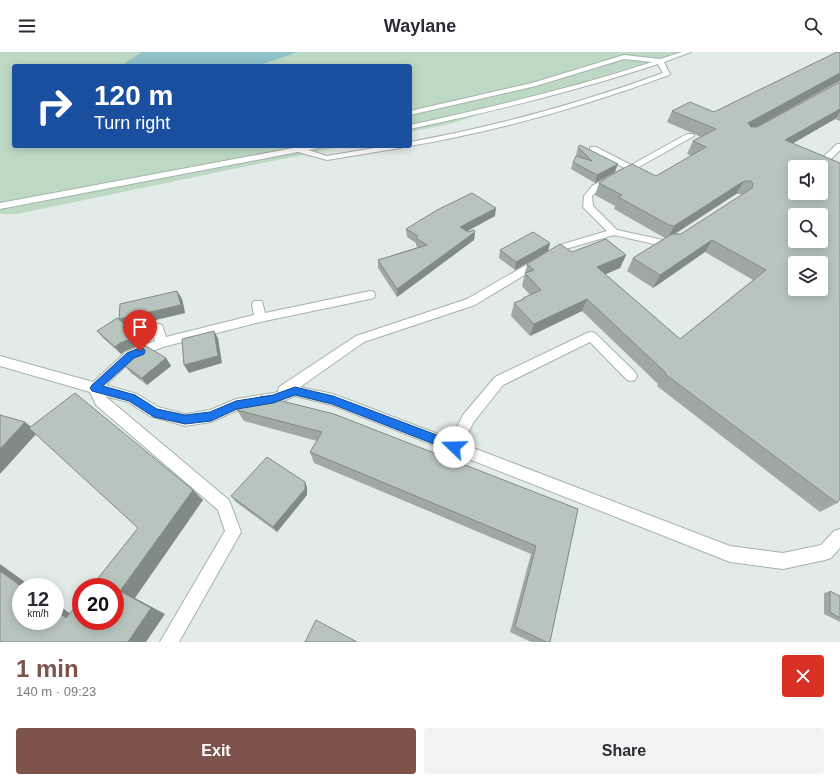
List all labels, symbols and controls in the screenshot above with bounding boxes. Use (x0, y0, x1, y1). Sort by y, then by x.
icon: menu (16, 15, 38, 37)
icon: search (802, 15, 824, 37)
text: Waylane (384, 16, 456, 36)
icon: right (28, 80, 80, 132)
text: 120 m (94, 80, 173, 111)
text: Turn right (94, 113, 170, 133)
map controls (788, 160, 828, 296)
button: sound (788, 160, 828, 200)
button: search (788, 208, 828, 248)
button: layers (788, 256, 828, 296)
pin (123, 310, 157, 351)
icon: arrive (129, 316, 151, 338)
position arrow (433, 426, 475, 468)
speed limit sign: 20 (72, 578, 124, 630)
text: 12 (27, 588, 49, 610)
text: km/h (27, 608, 49, 619)
text: 1 min (16, 655, 79, 682)
button: close (782, 655, 824, 697)
text: 140 m · 09:23 (16, 684, 96, 699)
button: Exit (16, 728, 416, 774)
button: Share (424, 728, 824, 774)

